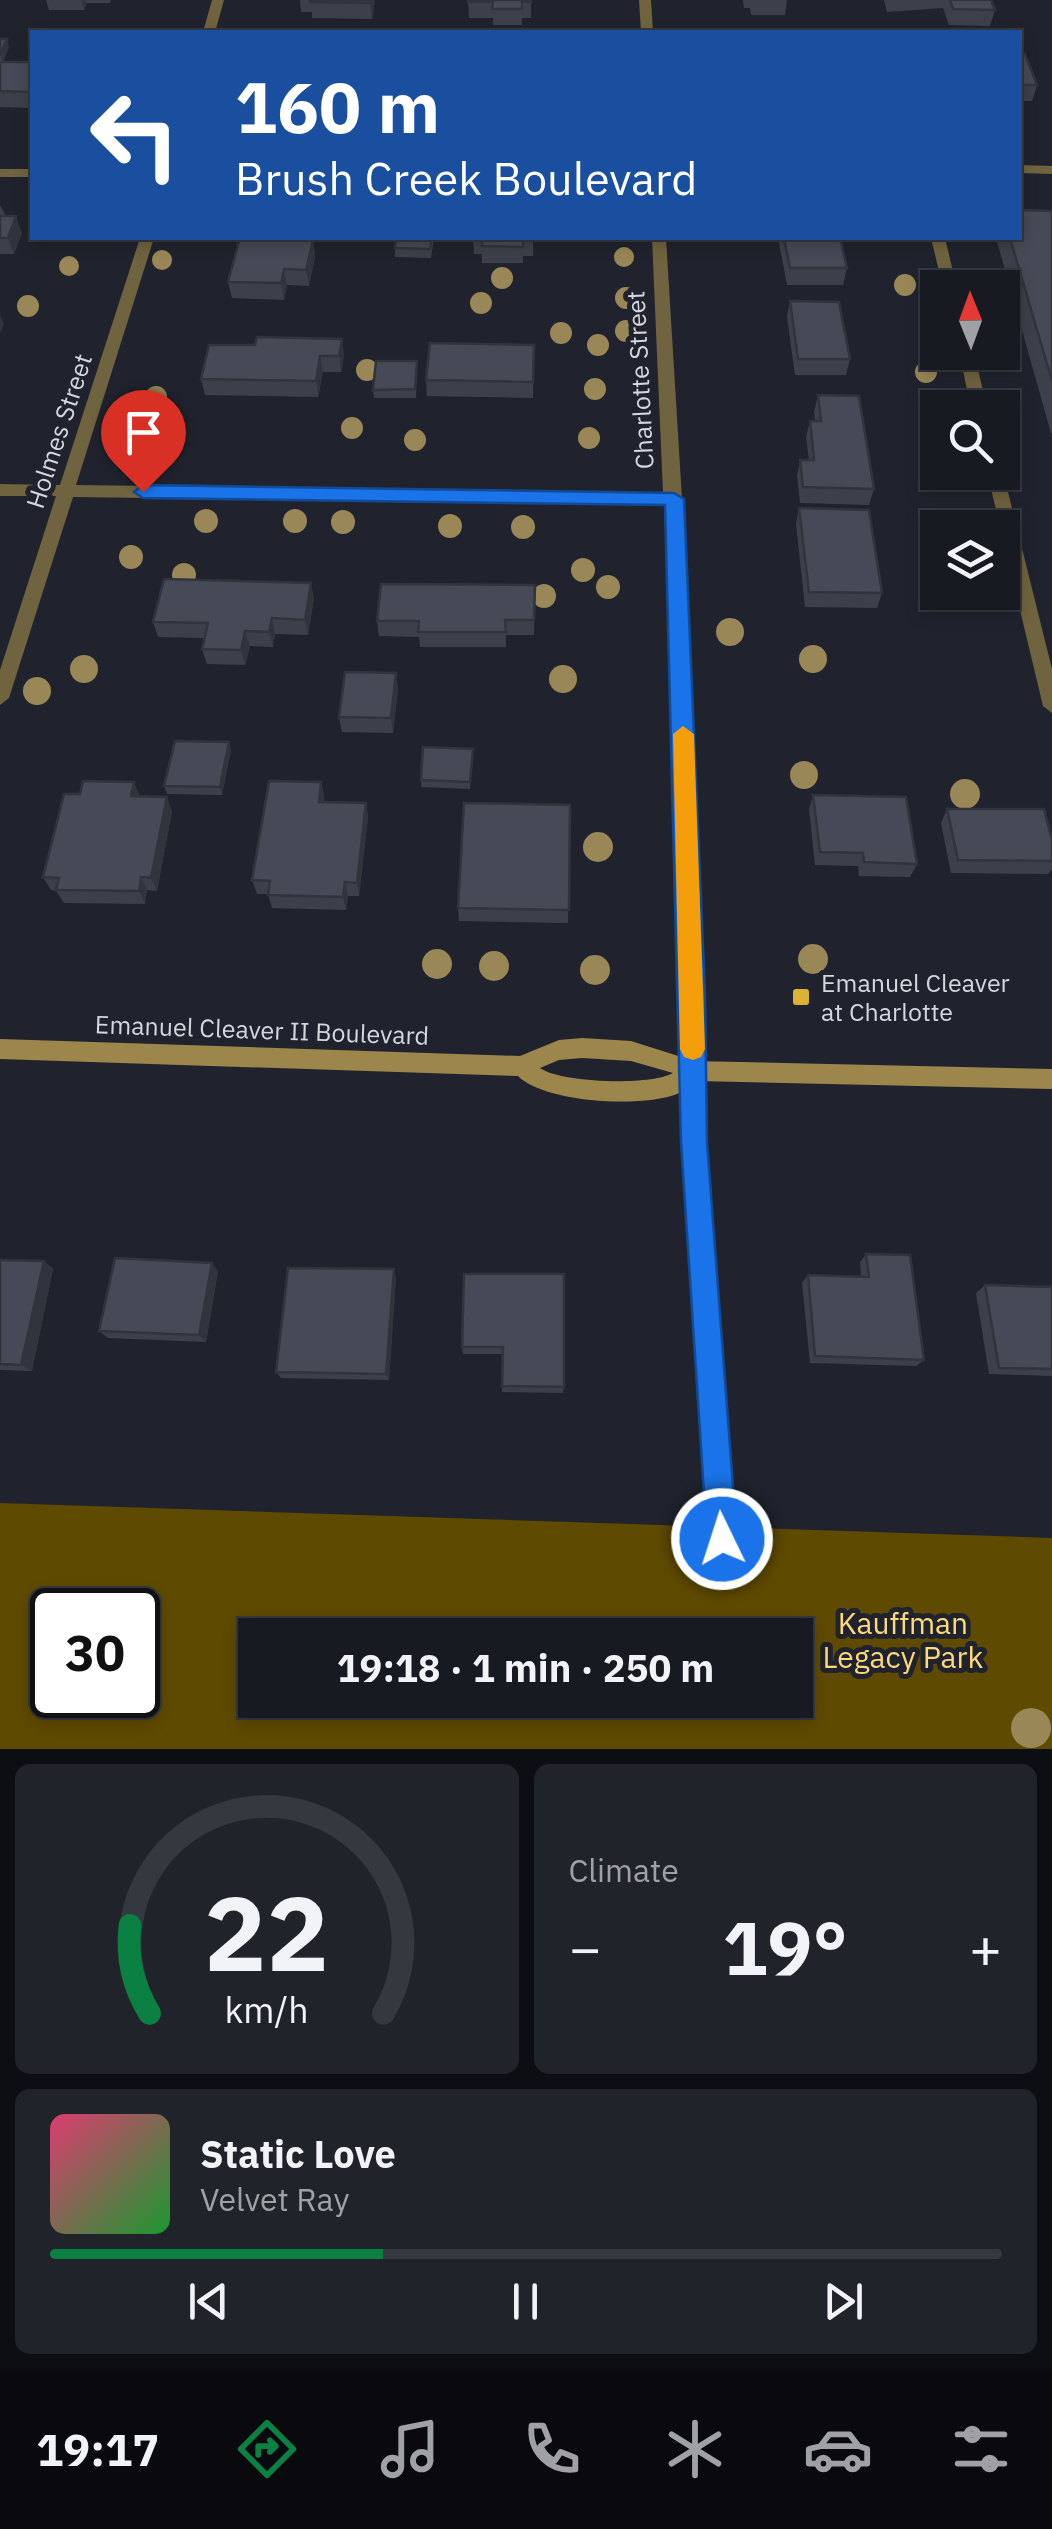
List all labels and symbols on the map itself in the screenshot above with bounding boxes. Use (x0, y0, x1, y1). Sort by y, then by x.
north arrow (920, 270, 1020, 370)
street label: Charlotte Street (618, 290, 661, 470)
street label: Holmes Street (18, 349, 99, 512)
pin (101, 390, 186, 493)
place label: Emanuel Cleaver at Charlotte (821, 966, 1010, 1028)
marker: Emanuel Cleaver at Charlotte (790, 986, 812, 1008)
street label: Emanuel Cleaver II Boulevard (94, 1007, 430, 1052)
position arrow (670, 1487, 774, 1591)
speed limit sign: 30 (30, 1588, 160, 1718)
park label: Kauffman Legacy Park (823, 1603, 984, 1676)

